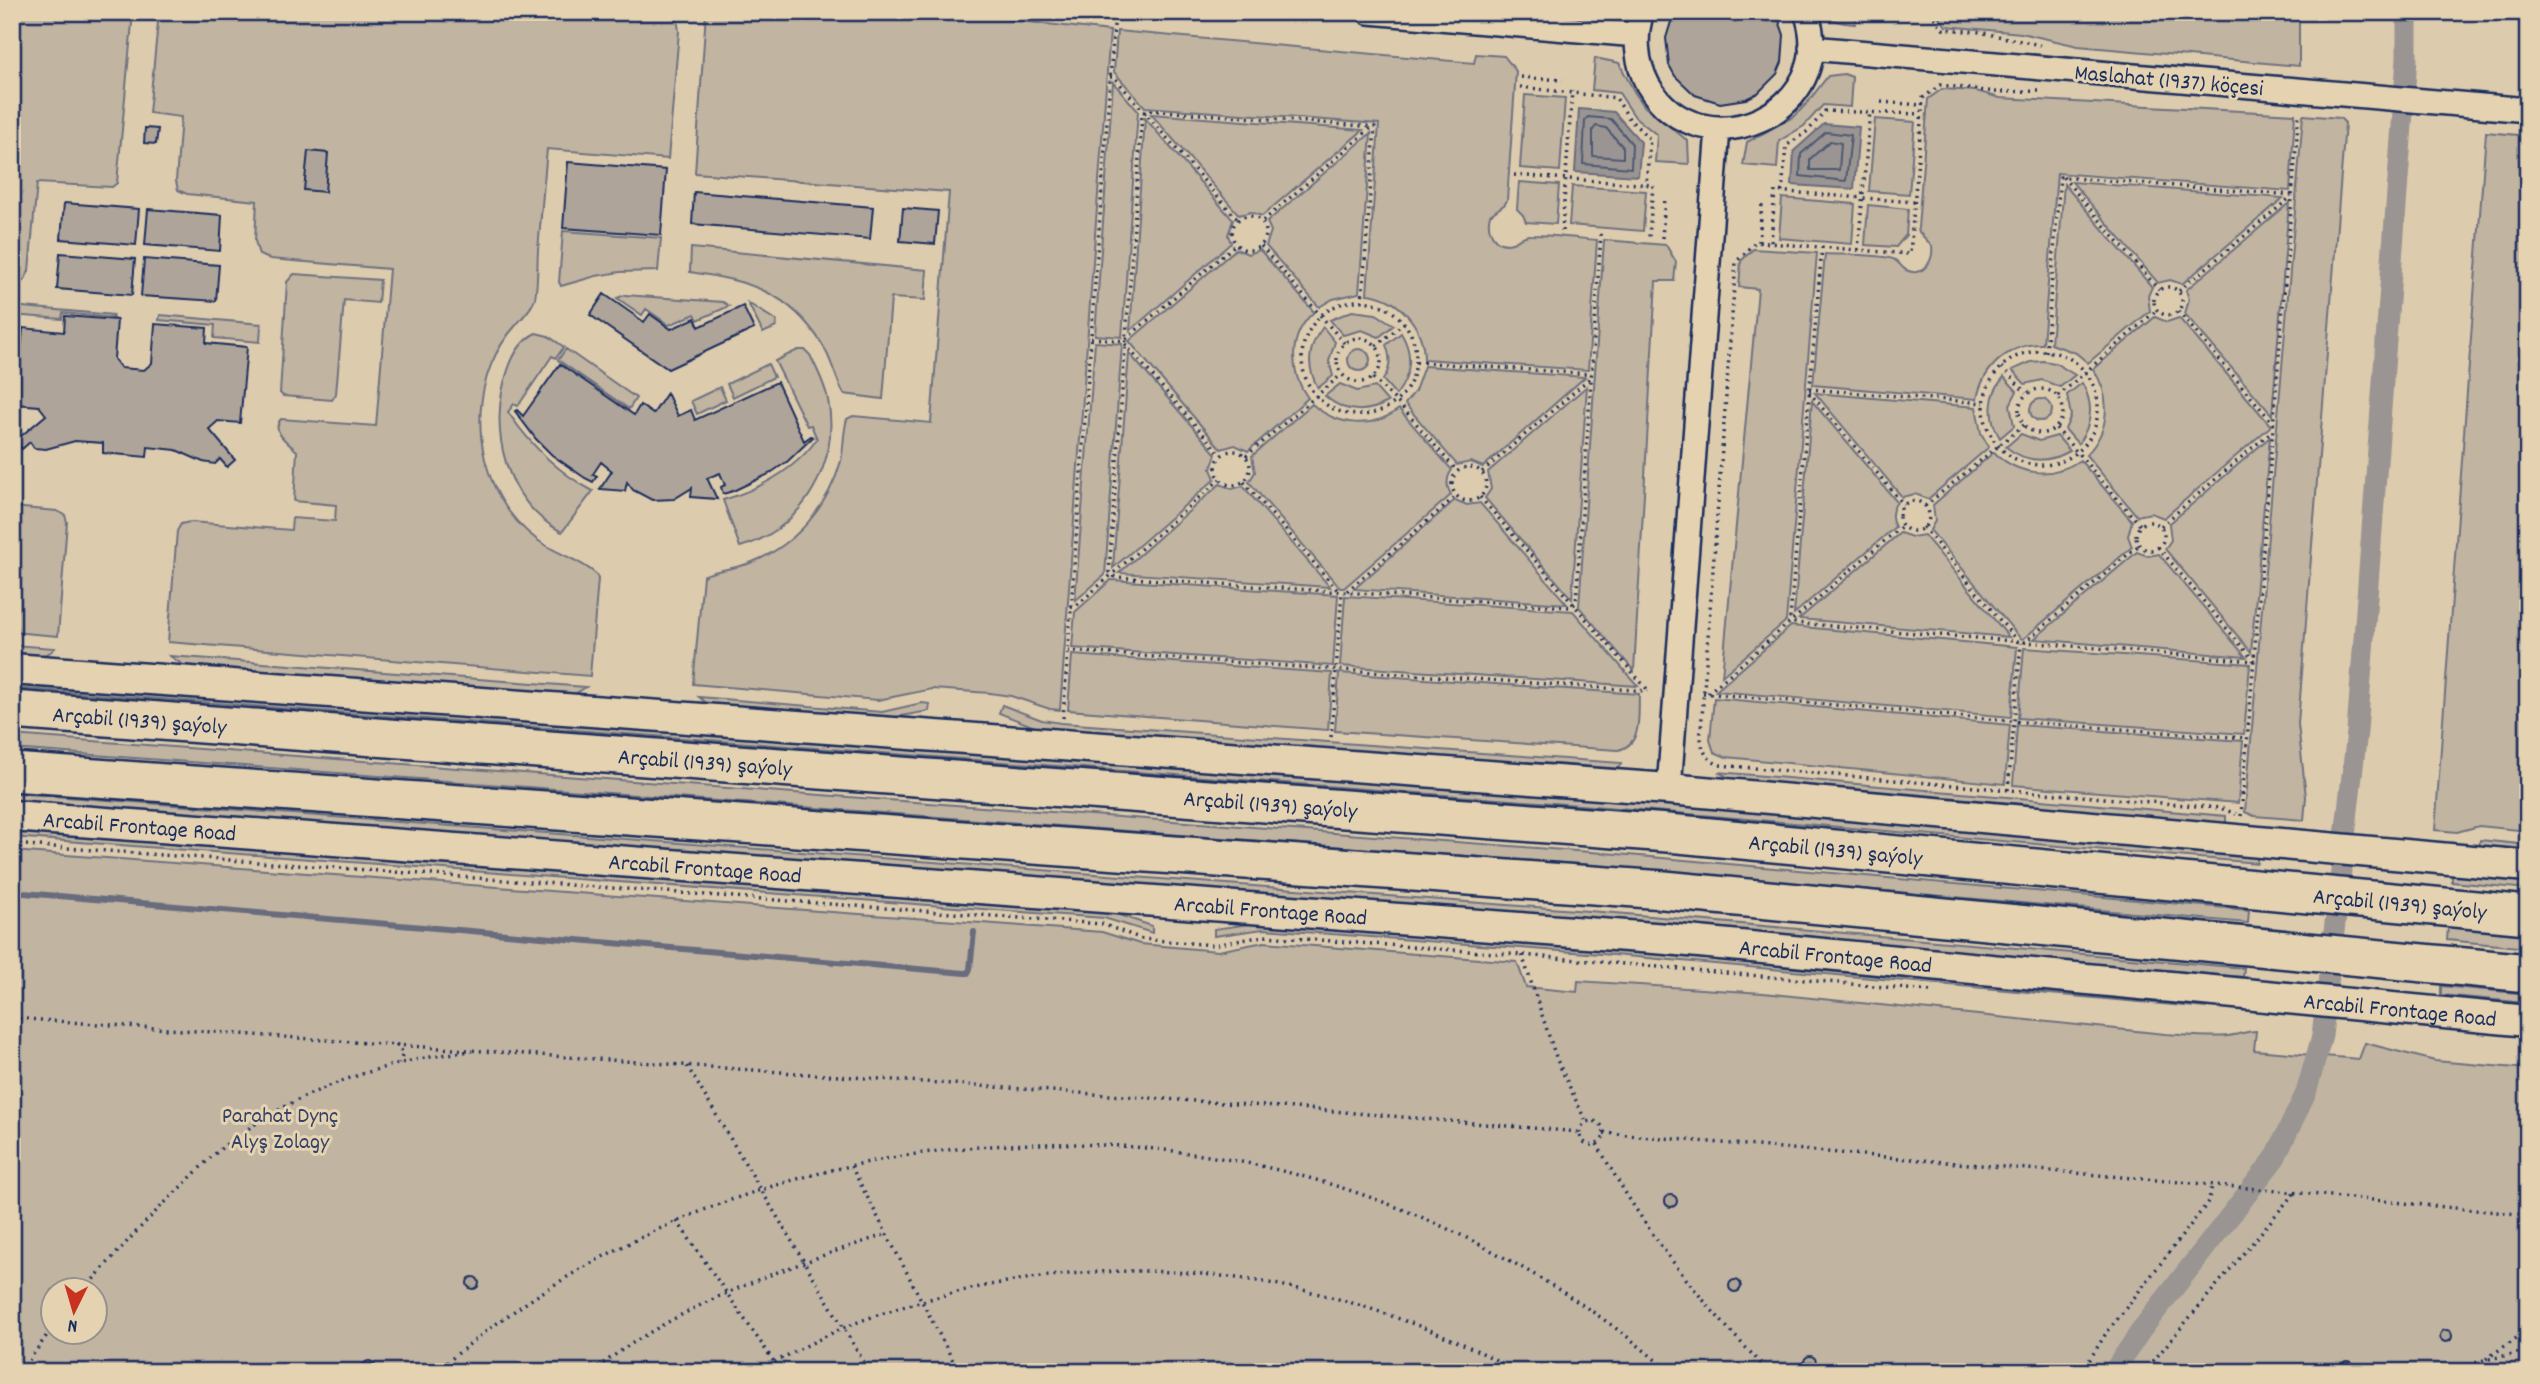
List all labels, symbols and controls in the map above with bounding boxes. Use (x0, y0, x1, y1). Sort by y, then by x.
street label: Maslahat (1937) köçesi (2073, 58, 2265, 107)
street label: Arçabil (1939) şaýoly (51, 700, 228, 746)
street label: Arçabil (1939) şaýoly (617, 742, 794, 788)
street label: Arçabil (1939) şaýoly (1182, 784, 1359, 830)
street label: Arcabil Frontage Road (42, 805, 237, 853)
street label: Arçabil (1939) şaýoly (1747, 828, 1924, 877)
street label: Arcabil Frontage Road (607, 847, 803, 895)
street label: Arçabil (1939) şaýoly (2311, 882, 2489, 931)
street label: Arcabil Frontage Road (1172, 889, 1368, 937)
street label: Arcabil Frontage Road (1737, 933, 1933, 984)
street label: Arcabil Frontage Road (2302, 987, 2498, 1038)
park label: Parahat Dynç Alyş Zolagy (222, 1101, 338, 1160)
north arrow (38, 1276, 108, 1346)
text: N (67, 1311, 79, 1338)

